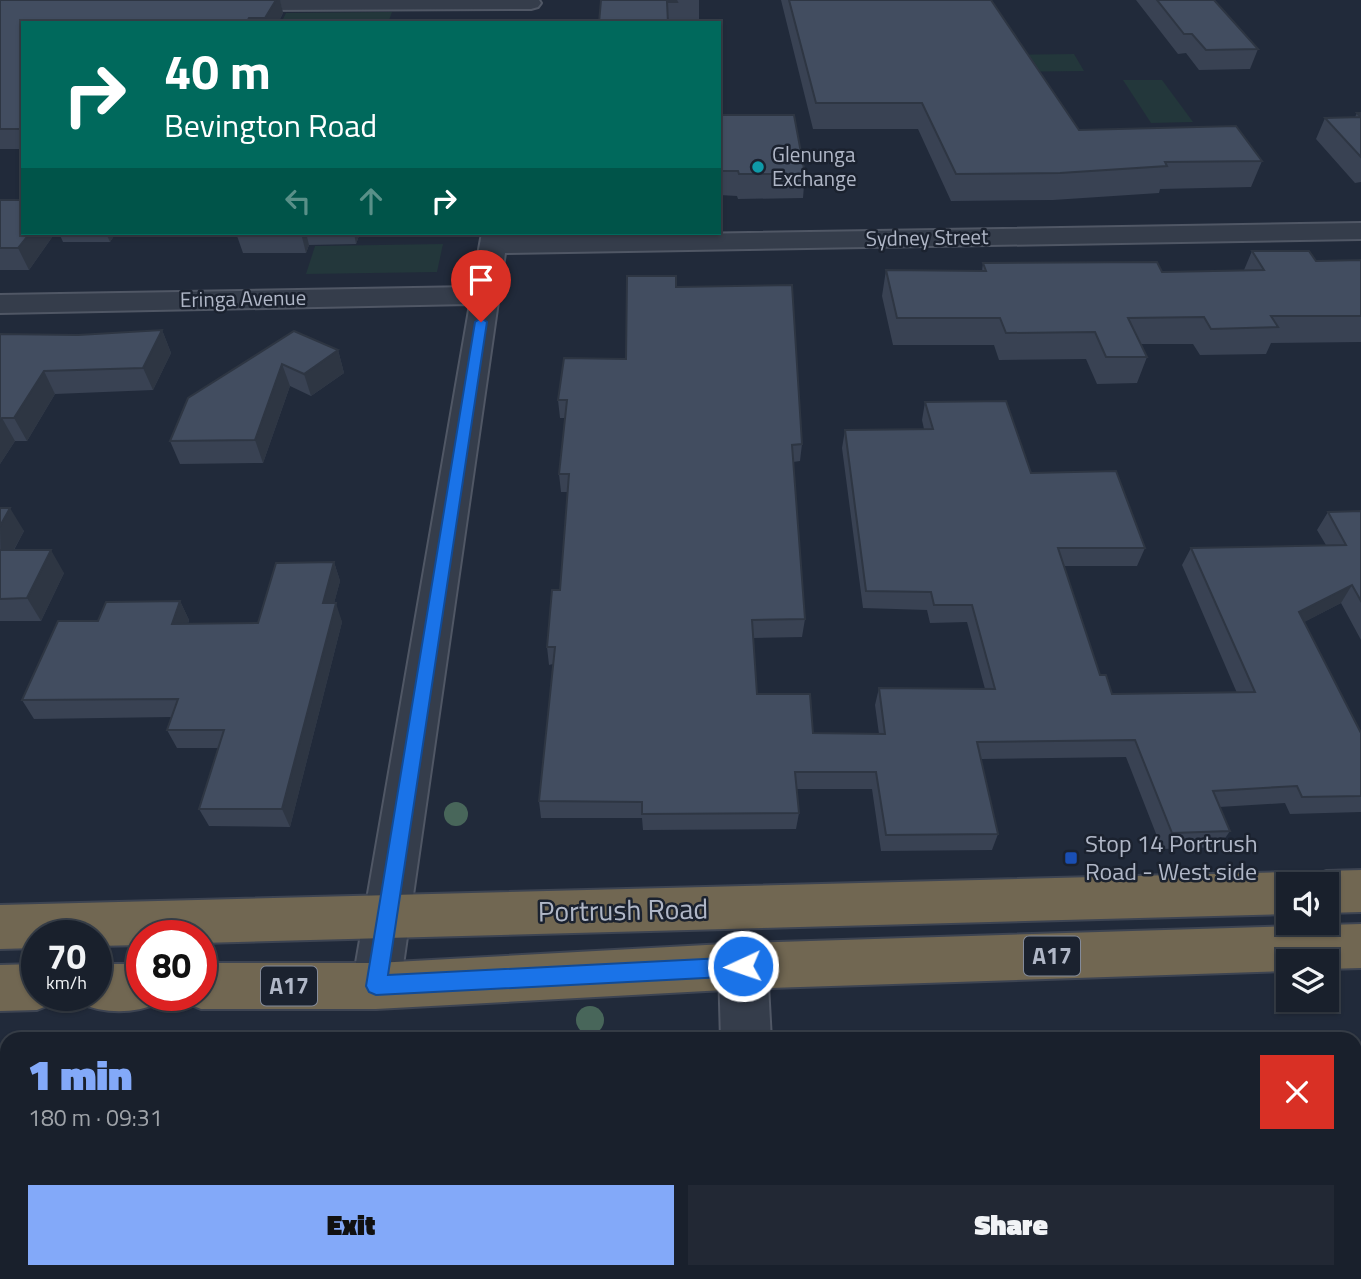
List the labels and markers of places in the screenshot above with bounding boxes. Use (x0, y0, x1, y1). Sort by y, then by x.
place label: Glenunga Exchange (772, 138, 856, 194)
marker: Glenunga Exchange (750, 159, 766, 175)
pin (451, 250, 511, 322)
place label: Stop 14 Portrush Road - West side (1085, 825, 1258, 889)
marker: Stop 14 Portrush Road - West side (1063, 850, 1079, 866)

